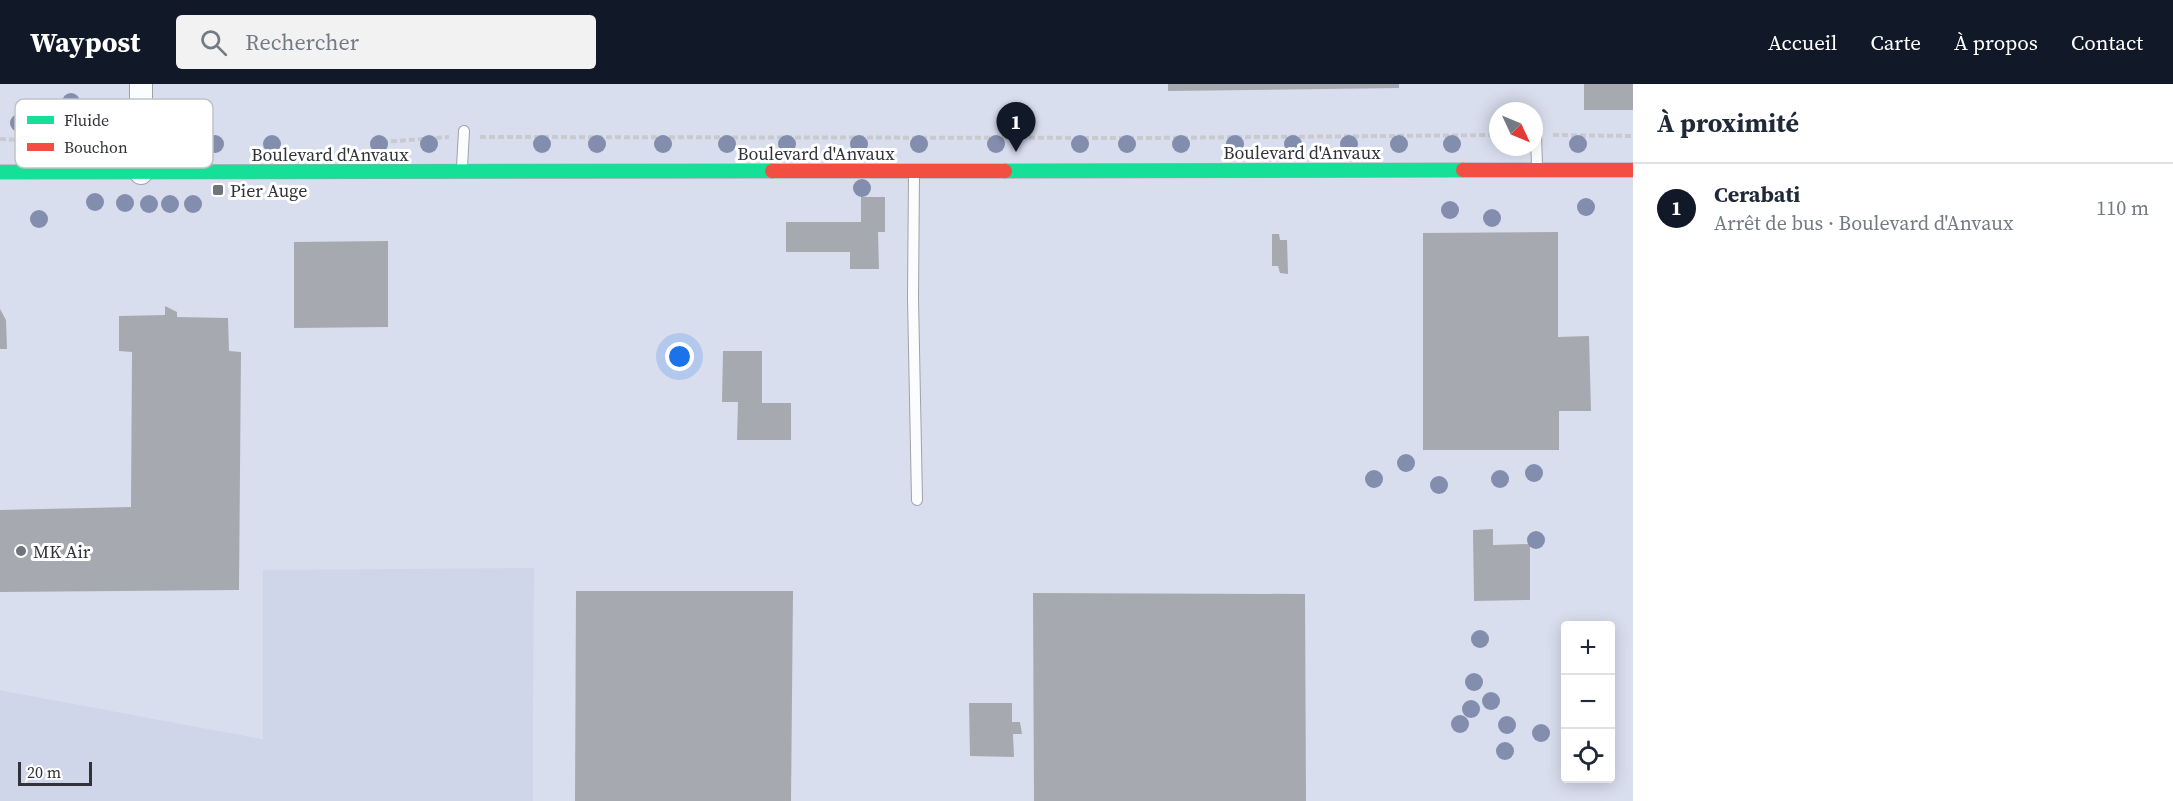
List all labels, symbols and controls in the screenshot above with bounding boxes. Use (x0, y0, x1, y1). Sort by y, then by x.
search box (176, 15, 596, 69)
text: Waypost (30, 23, 140, 61)
icon: search (197, 26, 230, 59)
text: Rechercher (245, 27, 359, 57)
text: Accueil (1768, 28, 1837, 57)
text: Carte (1870, 28, 1921, 57)
text: À propos (1954, 28, 2038, 57)
text: Contact (2071, 28, 2143, 57)
legend (15, 99, 213, 168)
north arrow (1489, 102, 1543, 156)
pin: 1 (996, 103, 1036, 152)
text: À proximité (1657, 105, 1799, 141)
text: Fluide (64, 109, 109, 131)
text: Bouchon (64, 136, 128, 158)
street label: Boulevard d'Anvaux (1223, 140, 1381, 165)
street label: Boulevard d'Anvaux (737, 141, 895, 166)
street label: Boulevard d'Anvaux (251, 142, 409, 167)
place label: Pier Auge (230, 178, 307, 203)
text: Cerabati (1714, 179, 1800, 209)
marker: Pier Auge (211, 183, 225, 197)
text: 1 (1671, 194, 1682, 222)
text: 110 m (2096, 194, 2149, 222)
text: Arrêt de bus · Boulevard d'Anvaux (1714, 209, 2014, 237)
your location (665, 342, 694, 371)
place label: MK Air (33, 539, 91, 564)
marker: MK Air (14, 544, 28, 558)
map controls (1561, 621, 1615, 783)
button: + (1561, 621, 1615, 675)
button: − (1561, 675, 1615, 729)
button: locate (1561, 729, 1615, 783)
scale bar (18, 759, 92, 786)
text: 20 m (27, 761, 61, 783)

